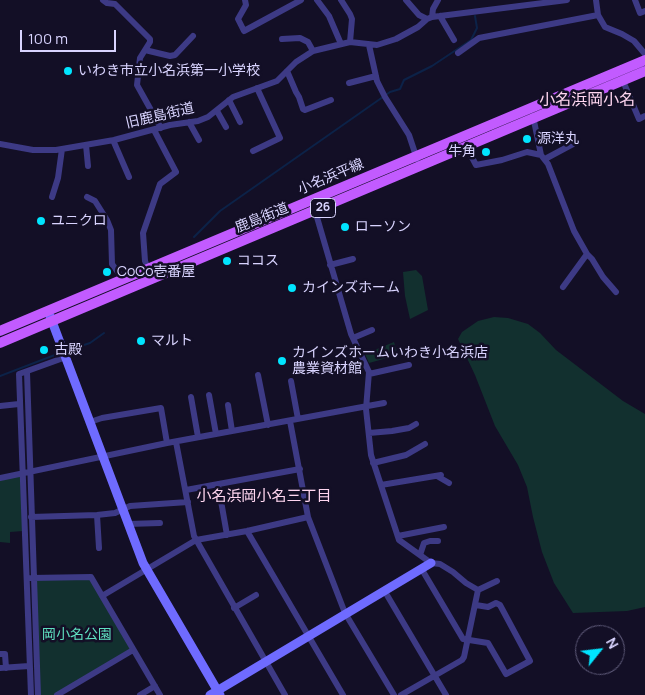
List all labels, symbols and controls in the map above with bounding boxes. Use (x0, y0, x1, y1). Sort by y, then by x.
scale bar (22, 20, 119, 52)
text: 100 m (28, 28, 68, 49)
place label: いわき市立小名浜第一小学校 (78, 63, 260, 79)
marker: いわき市立小名浜第一小学校 (62, 65, 74, 77)
district label: 小名浜岡小名 (539, 91, 635, 111)
street label: 旧鹿島街道 (124, 100, 196, 132)
place label: 源洋丸 (537, 131, 579, 147)
marker: 源洋丸 (521, 133, 533, 145)
place label: 牛角 (448, 144, 476, 160)
marker: 牛角 (480, 146, 492, 158)
street label: 小名浜平線 (296, 156, 366, 198)
road number: 26 (310, 198, 336, 218)
street label: 鹿島街道 (233, 200, 291, 236)
place label: ユニクロ (51, 213, 107, 229)
marker: ユニクロ (35, 215, 47, 227)
place label: ローソン (355, 219, 411, 235)
marker: ローソン (339, 221, 351, 233)
place label: ココス (237, 253, 279, 269)
marker: ココス (221, 255, 233, 267)
place label: CoCo壱番屋 (117, 264, 196, 280)
marker: CoCo壱番屋 (101, 266, 113, 278)
place label: カインズホーム (302, 280, 400, 296)
marker: カインズホーム (286, 282, 298, 294)
place label: マルト (151, 333, 193, 349)
marker: マルト (135, 335, 147, 347)
place label: 古殿 (54, 342, 82, 358)
marker: 古殿 (38, 344, 50, 356)
place label: カインズホームいわき小名浜店 農業資材館 (292, 345, 488, 378)
marker: カインズホームいわき小名浜店 農業資材館 (276, 355, 288, 367)
district label: 小名浜岡小名三丁目 (197, 488, 331, 506)
north arrow (575, 625, 625, 675)
park label: 岡小名公園 (42, 627, 112, 643)
text: N (602, 634, 623, 652)

